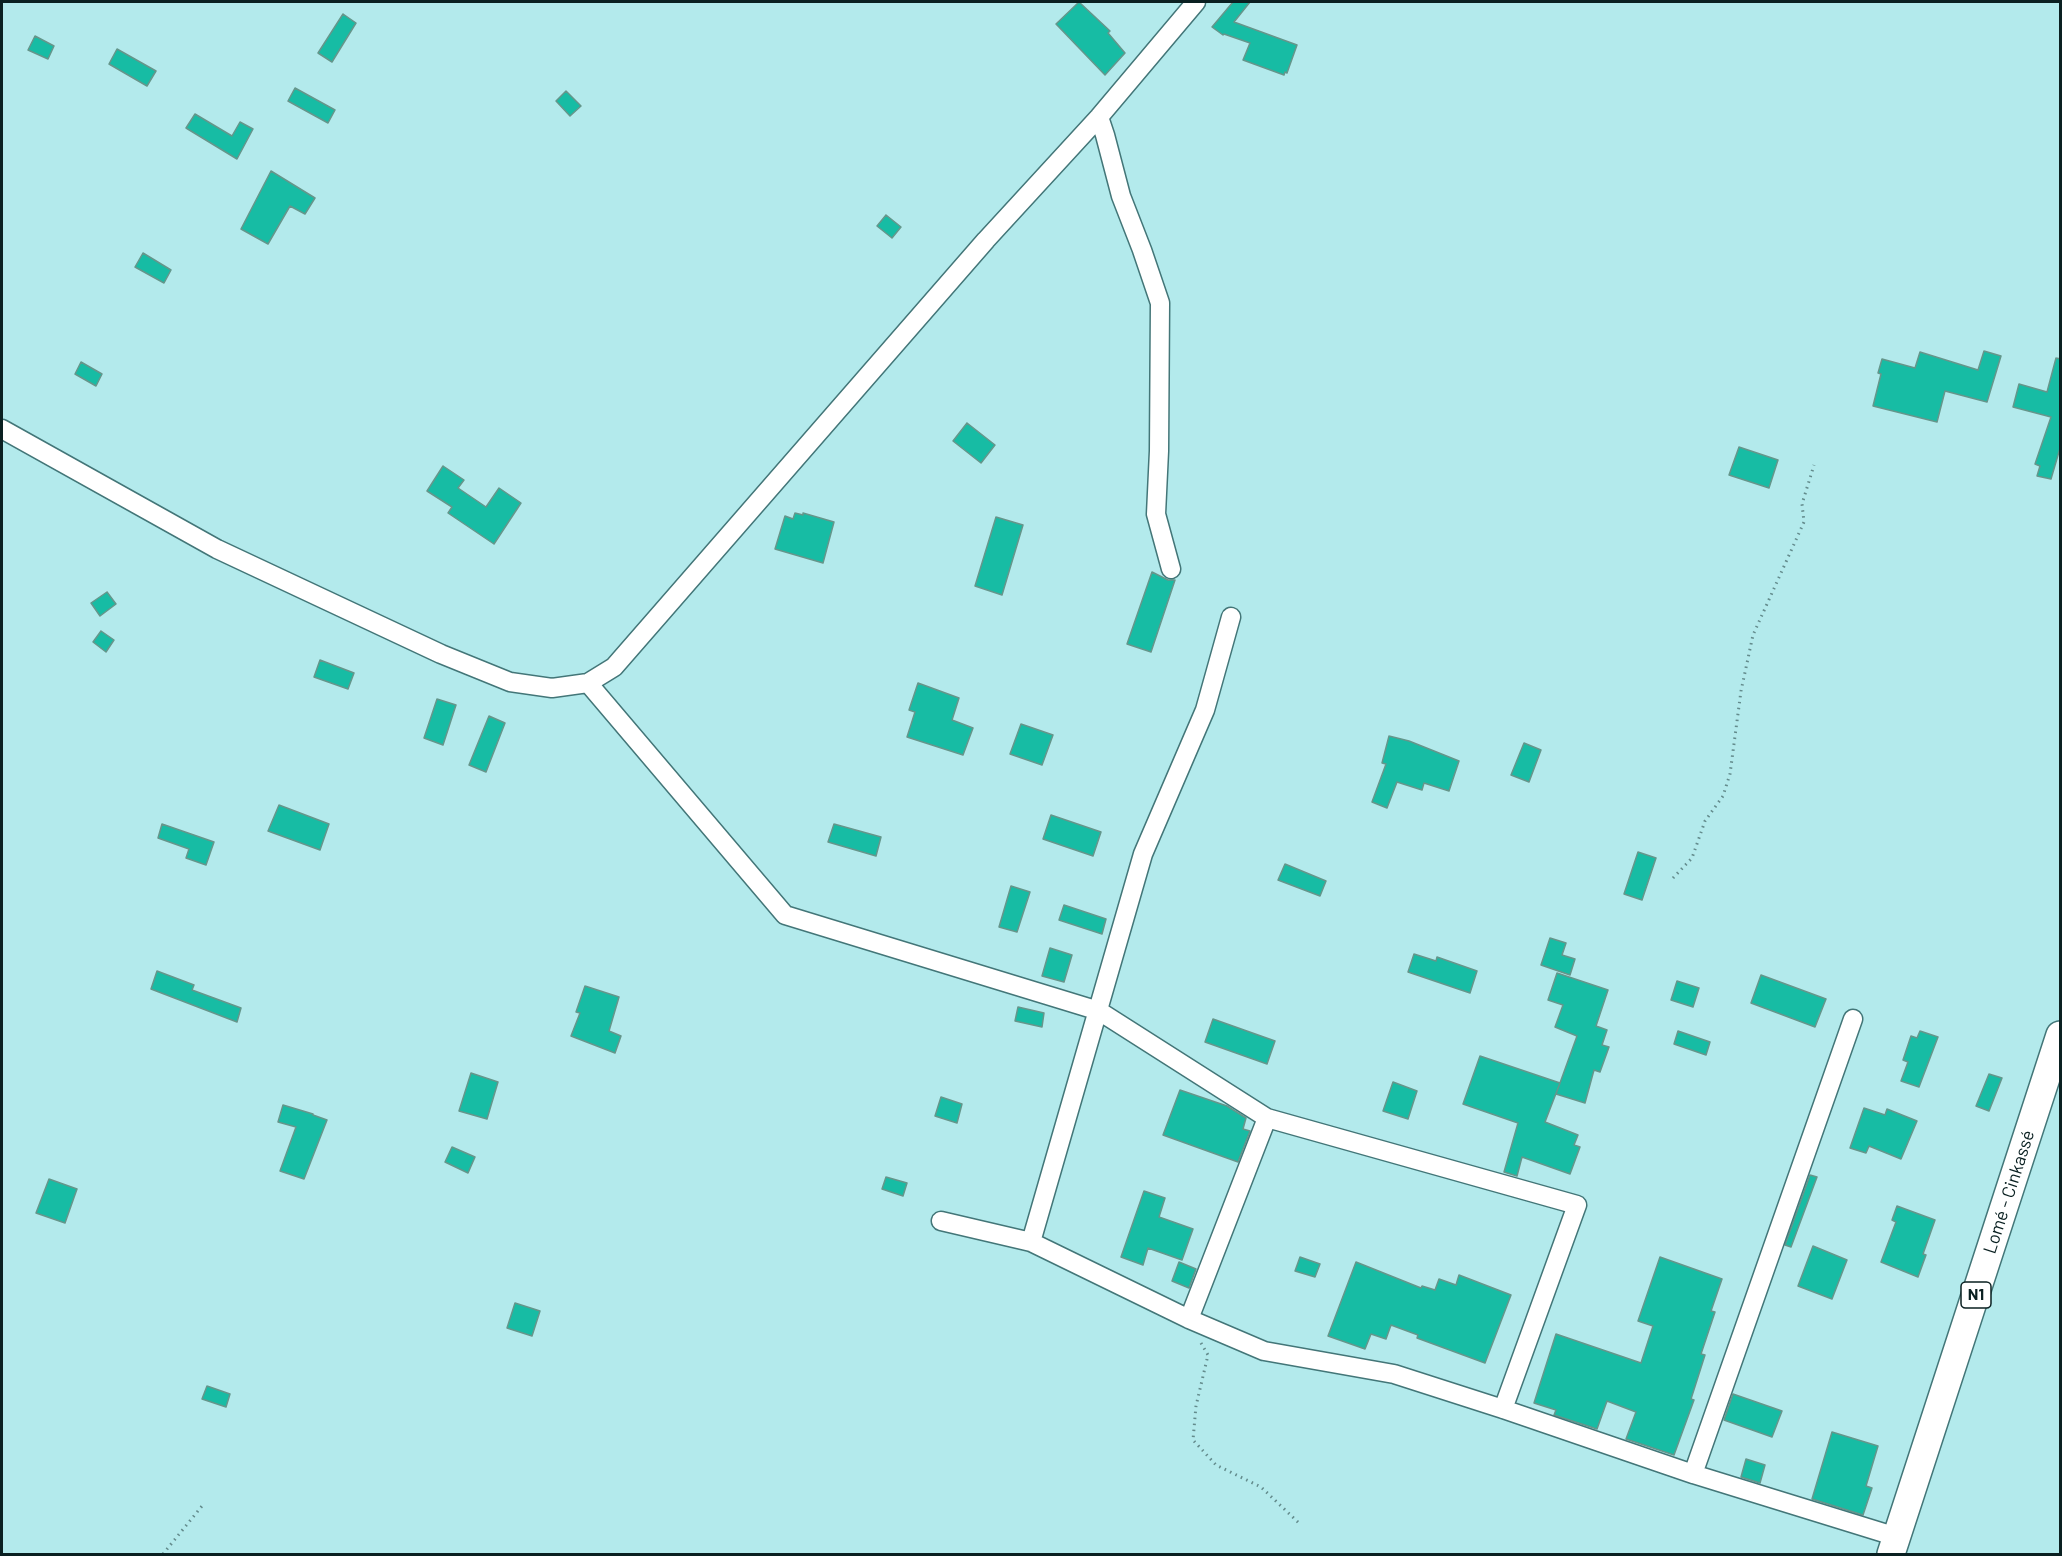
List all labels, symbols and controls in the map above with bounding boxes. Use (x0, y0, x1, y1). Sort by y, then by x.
street label: Lomé - Cinkassé (1979, 1128, 2039, 1256)
road number: N1 (1961, 1282, 1991, 1308)

